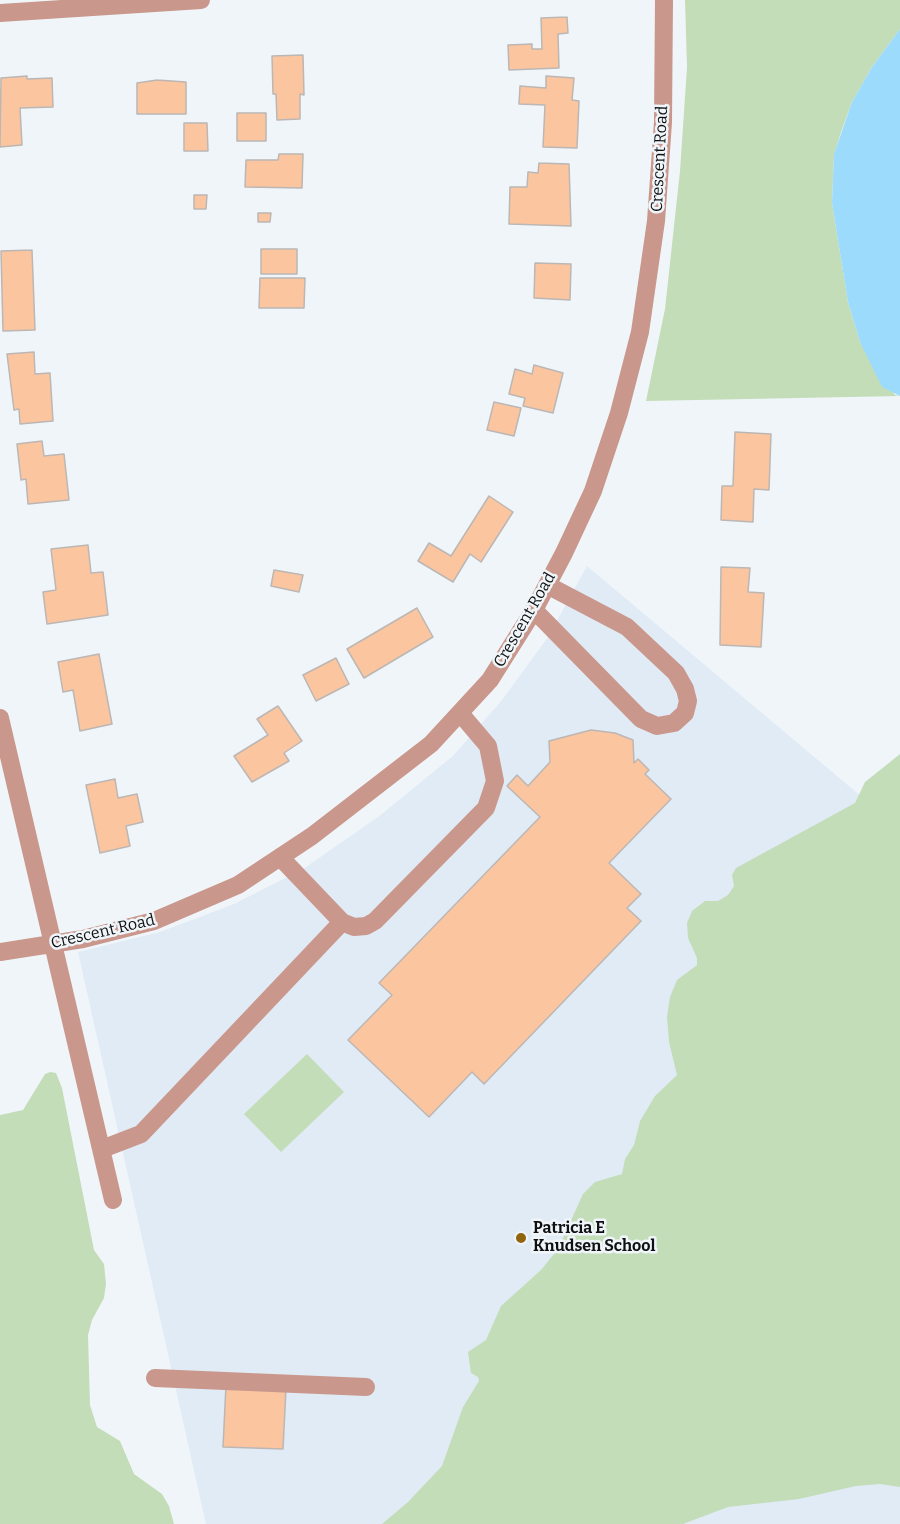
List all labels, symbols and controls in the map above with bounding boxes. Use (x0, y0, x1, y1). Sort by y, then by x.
street label: Crescent Road (648, 105, 672, 213)
street label: Crescent Road (490, 569, 560, 671)
street label: Crescent Road (49, 911, 157, 953)
place label: Patricia E Knudsen School (533, 1219, 656, 1257)
marker: Patricia E Knudsen School (514, 1231, 528, 1245)

